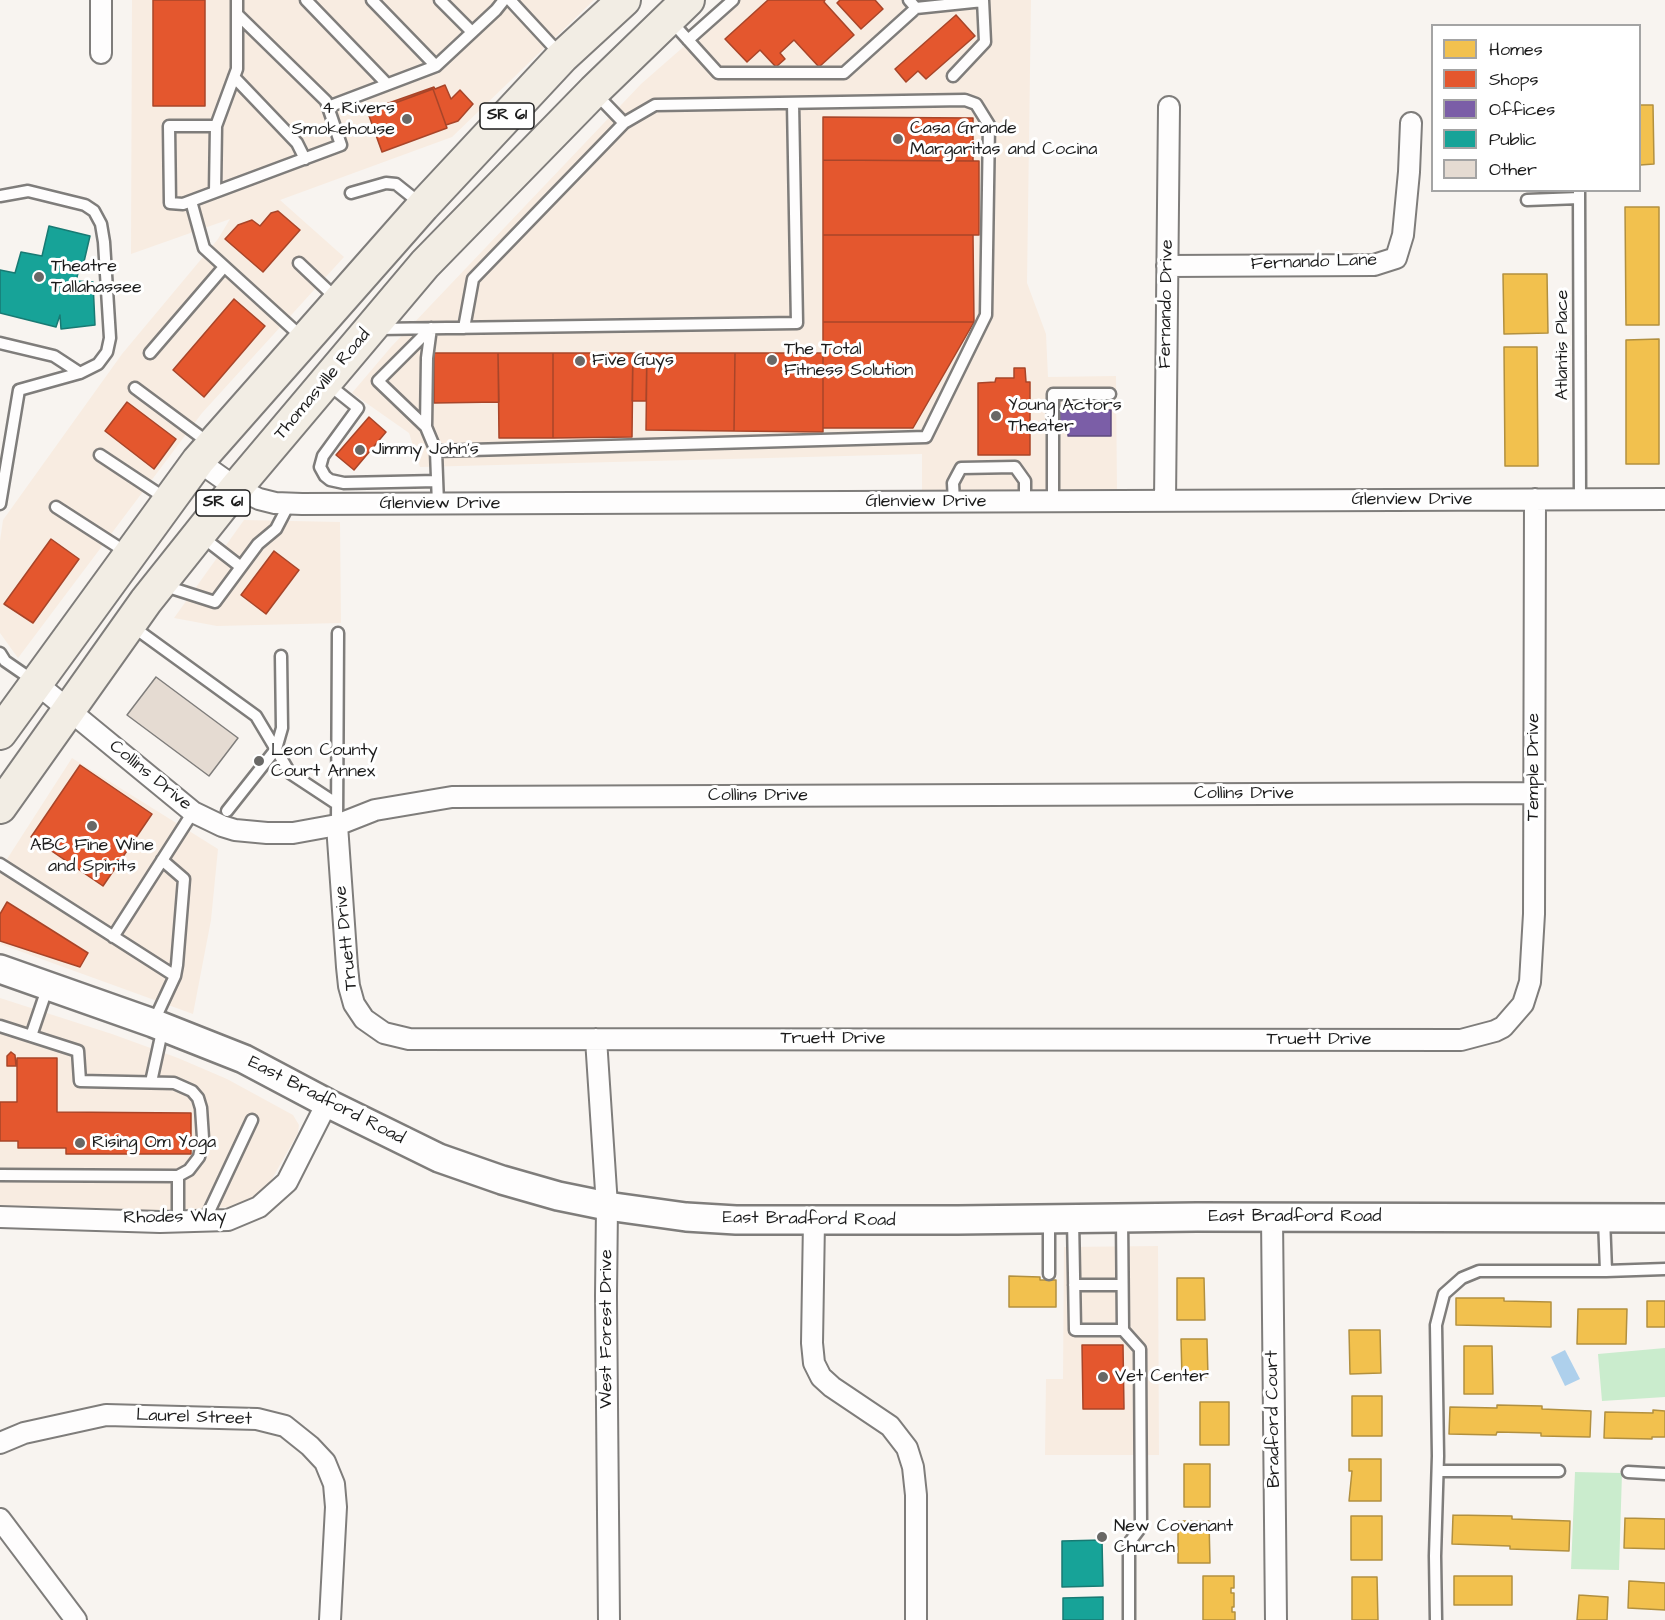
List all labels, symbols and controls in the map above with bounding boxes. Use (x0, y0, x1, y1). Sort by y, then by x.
legend (1431, 24, 1641, 192)
text: Homes (1489, 37, 1543, 62)
text: Shops (1489, 67, 1539, 92)
text: Offices (1489, 97, 1555, 122)
place label: 4 Rivers Smokehouse (292, 98, 395, 140)
road number: SR 61 (480, 103, 534, 129)
marker: 4 Rivers Smokehouse (400, 112, 414, 126)
place label: Casa Grande Margaritas and Cocina (910, 118, 1097, 160)
text: Public (1489, 127, 1537, 152)
marker: Casa Grande Margaritas and Cocina (891, 132, 905, 146)
text: Other (1489, 157, 1537, 182)
street label: Fernando Drive (1155, 239, 1179, 369)
street label: Fernando Lane (1251, 250, 1377, 276)
place label: Theatre Tallahassee (51, 256, 142, 298)
marker: Theatre Tallahassee (32, 270, 46, 284)
street label: Atlantis Place (1552, 290, 1574, 400)
street label: Thomasville Road (270, 325, 376, 445)
place label: The Total Fitness Solution (784, 339, 913, 382)
place label: Five Guys (592, 350, 674, 372)
marker: The Total Fitness Solution (765, 353, 779, 367)
marker: Five Guys (573, 354, 587, 368)
place label: Young Actors Theater (1008, 395, 1122, 438)
marker: Young Actors Theater (989, 409, 1003, 423)
place label: Jimmy John's (372, 439, 479, 461)
marker: Jimmy John's (353, 443, 367, 457)
street label: Glenview Drive (1352, 489, 1472, 511)
road number: SR 61 (196, 490, 250, 516)
street label: Glenview Drive (866, 491, 986, 513)
street label: Glenview Drive (380, 493, 500, 515)
street label: Temple Drive (1523, 713, 1545, 821)
street label: Collins Drive (104, 736, 196, 816)
place label: Leon County Court Annex (271, 740, 378, 783)
marker: Leon County Court Annex (252, 754, 266, 768)
street label: Collins Drive (1194, 783, 1294, 805)
street label: Collins Drive (708, 785, 808, 807)
marker: ABC Fine Wine and Spirits (85, 819, 99, 833)
place label: ABC Fine Wine and Spirits (30, 835, 154, 878)
street label: Truett Drive (331, 885, 363, 991)
street label: Truett Drive (780, 1028, 886, 1050)
street label: Truett Drive (1266, 1029, 1372, 1051)
street label: East Bradford Road (244, 1052, 408, 1150)
place label: Rising Om Yoga (92, 1132, 216, 1154)
marker: Rising Om Yoga (73, 1136, 87, 1150)
street label: Rhodes Way (123, 1206, 227, 1230)
street label: East Bradford Road (1209, 1206, 1381, 1228)
street label: East Bradford Road (722, 1208, 896, 1232)
street label: West Forest Drive (596, 1249, 618, 1409)
street label: Bradford Court (1262, 1350, 1286, 1488)
place label: Vet Center (1115, 1366, 1209, 1388)
marker: Vet Center (1096, 1370, 1110, 1384)
street label: Laurel Street (136, 1405, 252, 1431)
place label: New Covenant Church (1114, 1516, 1233, 1558)
marker: New Covenant Church (1095, 1530, 1109, 1544)

